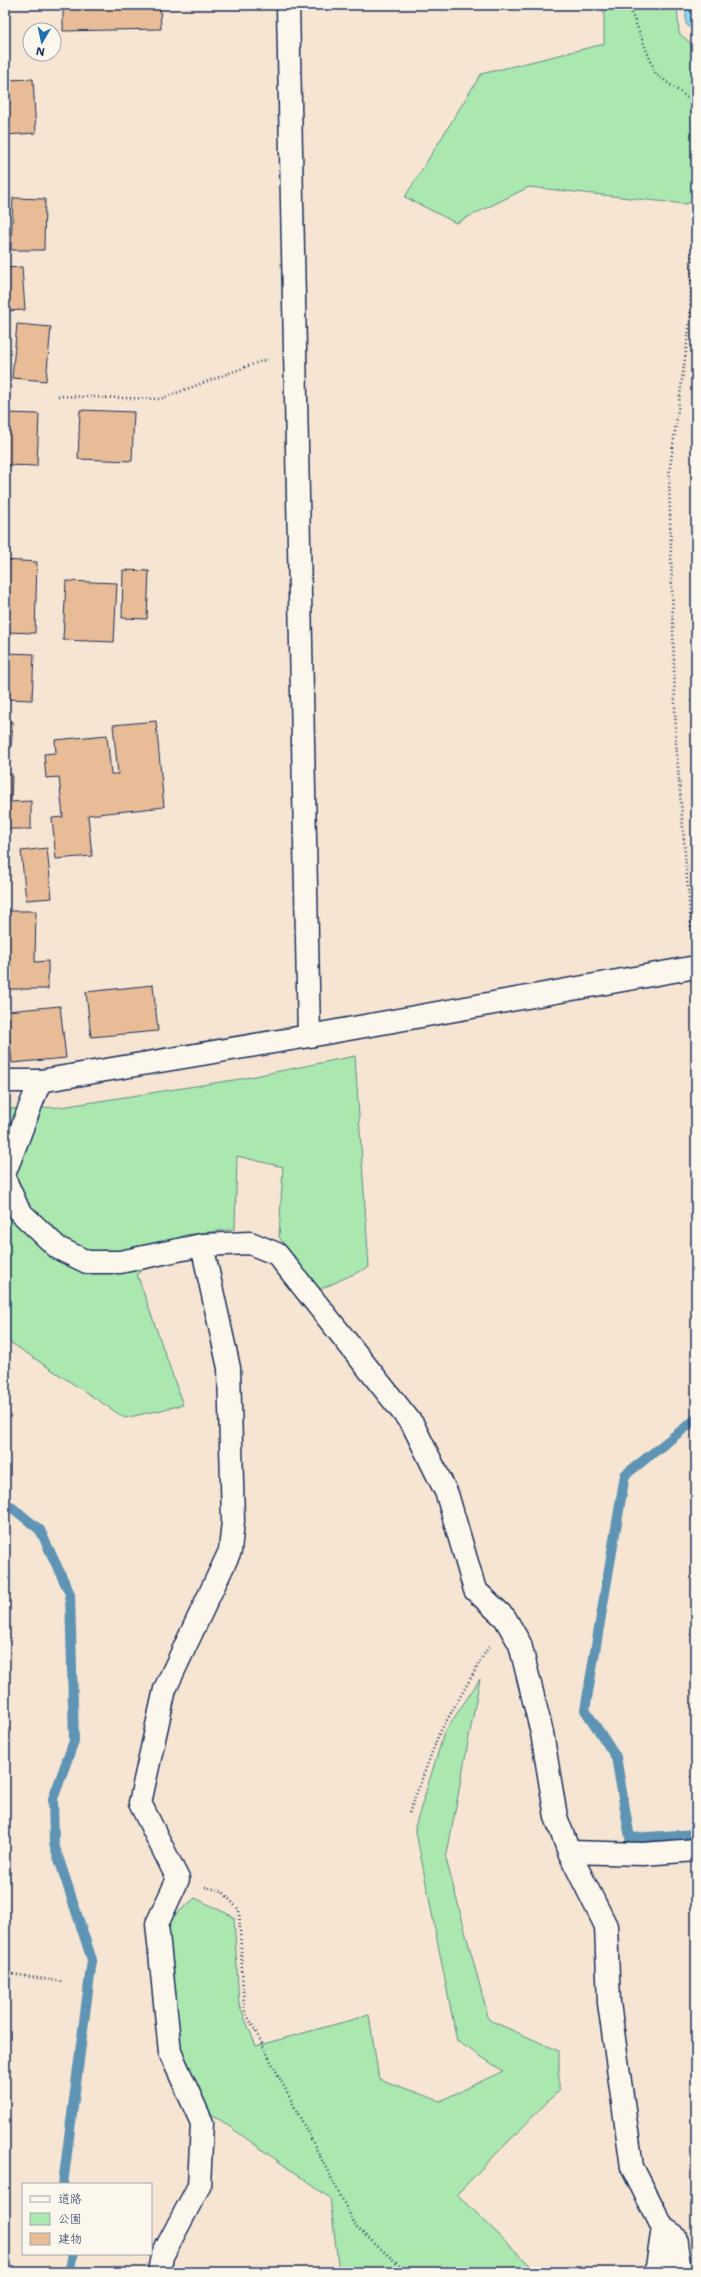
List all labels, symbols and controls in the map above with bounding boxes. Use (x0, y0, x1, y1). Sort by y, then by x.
north arrow (22, 22, 62, 62)
text: N (35, 43, 46, 59)
legend (22, 2183, 152, 2255)
text: 道路 (58, 2191, 82, 2207)
text: 公園 (58, 2211, 82, 2227)
text: 建物 (58, 2231, 82, 2247)

